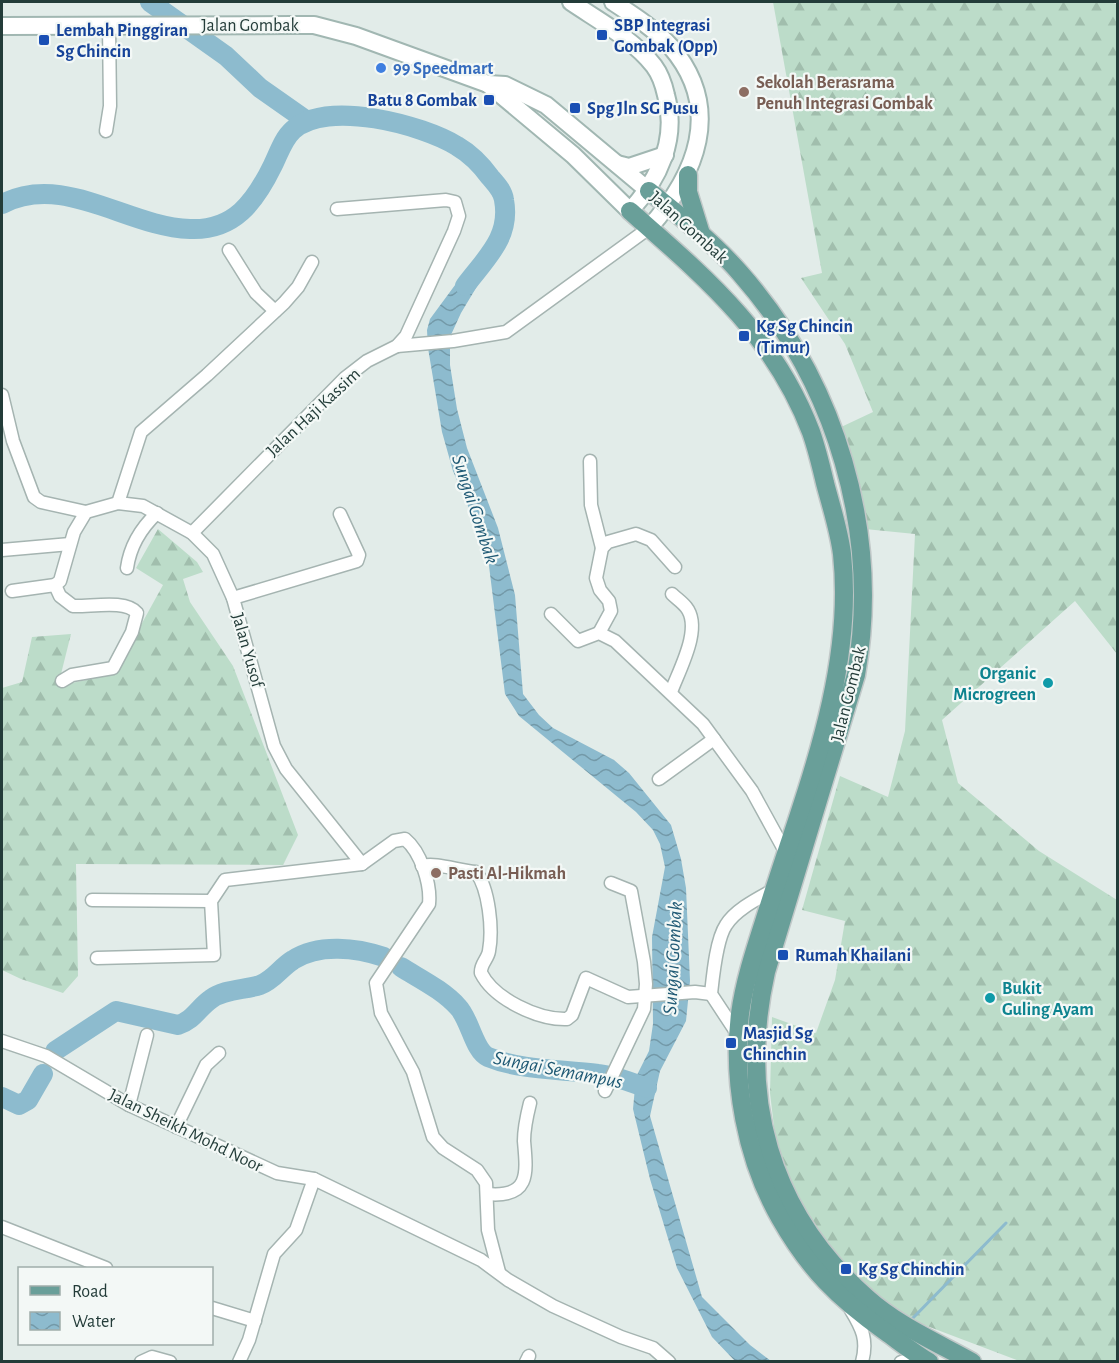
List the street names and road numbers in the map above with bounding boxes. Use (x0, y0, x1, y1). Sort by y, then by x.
street label: Jalan Gombak (201, 17, 300, 35)
street label: Jalan Gombak (646, 188, 731, 268)
street label: Jalan Haji Kassim (263, 365, 364, 461)
street label: Jalan Yusof (228, 611, 267, 691)
street label: Jalan Gombak (828, 644, 870, 744)
street label: Jalan Sheikh Mohd Noor (106, 1086, 266, 1176)

